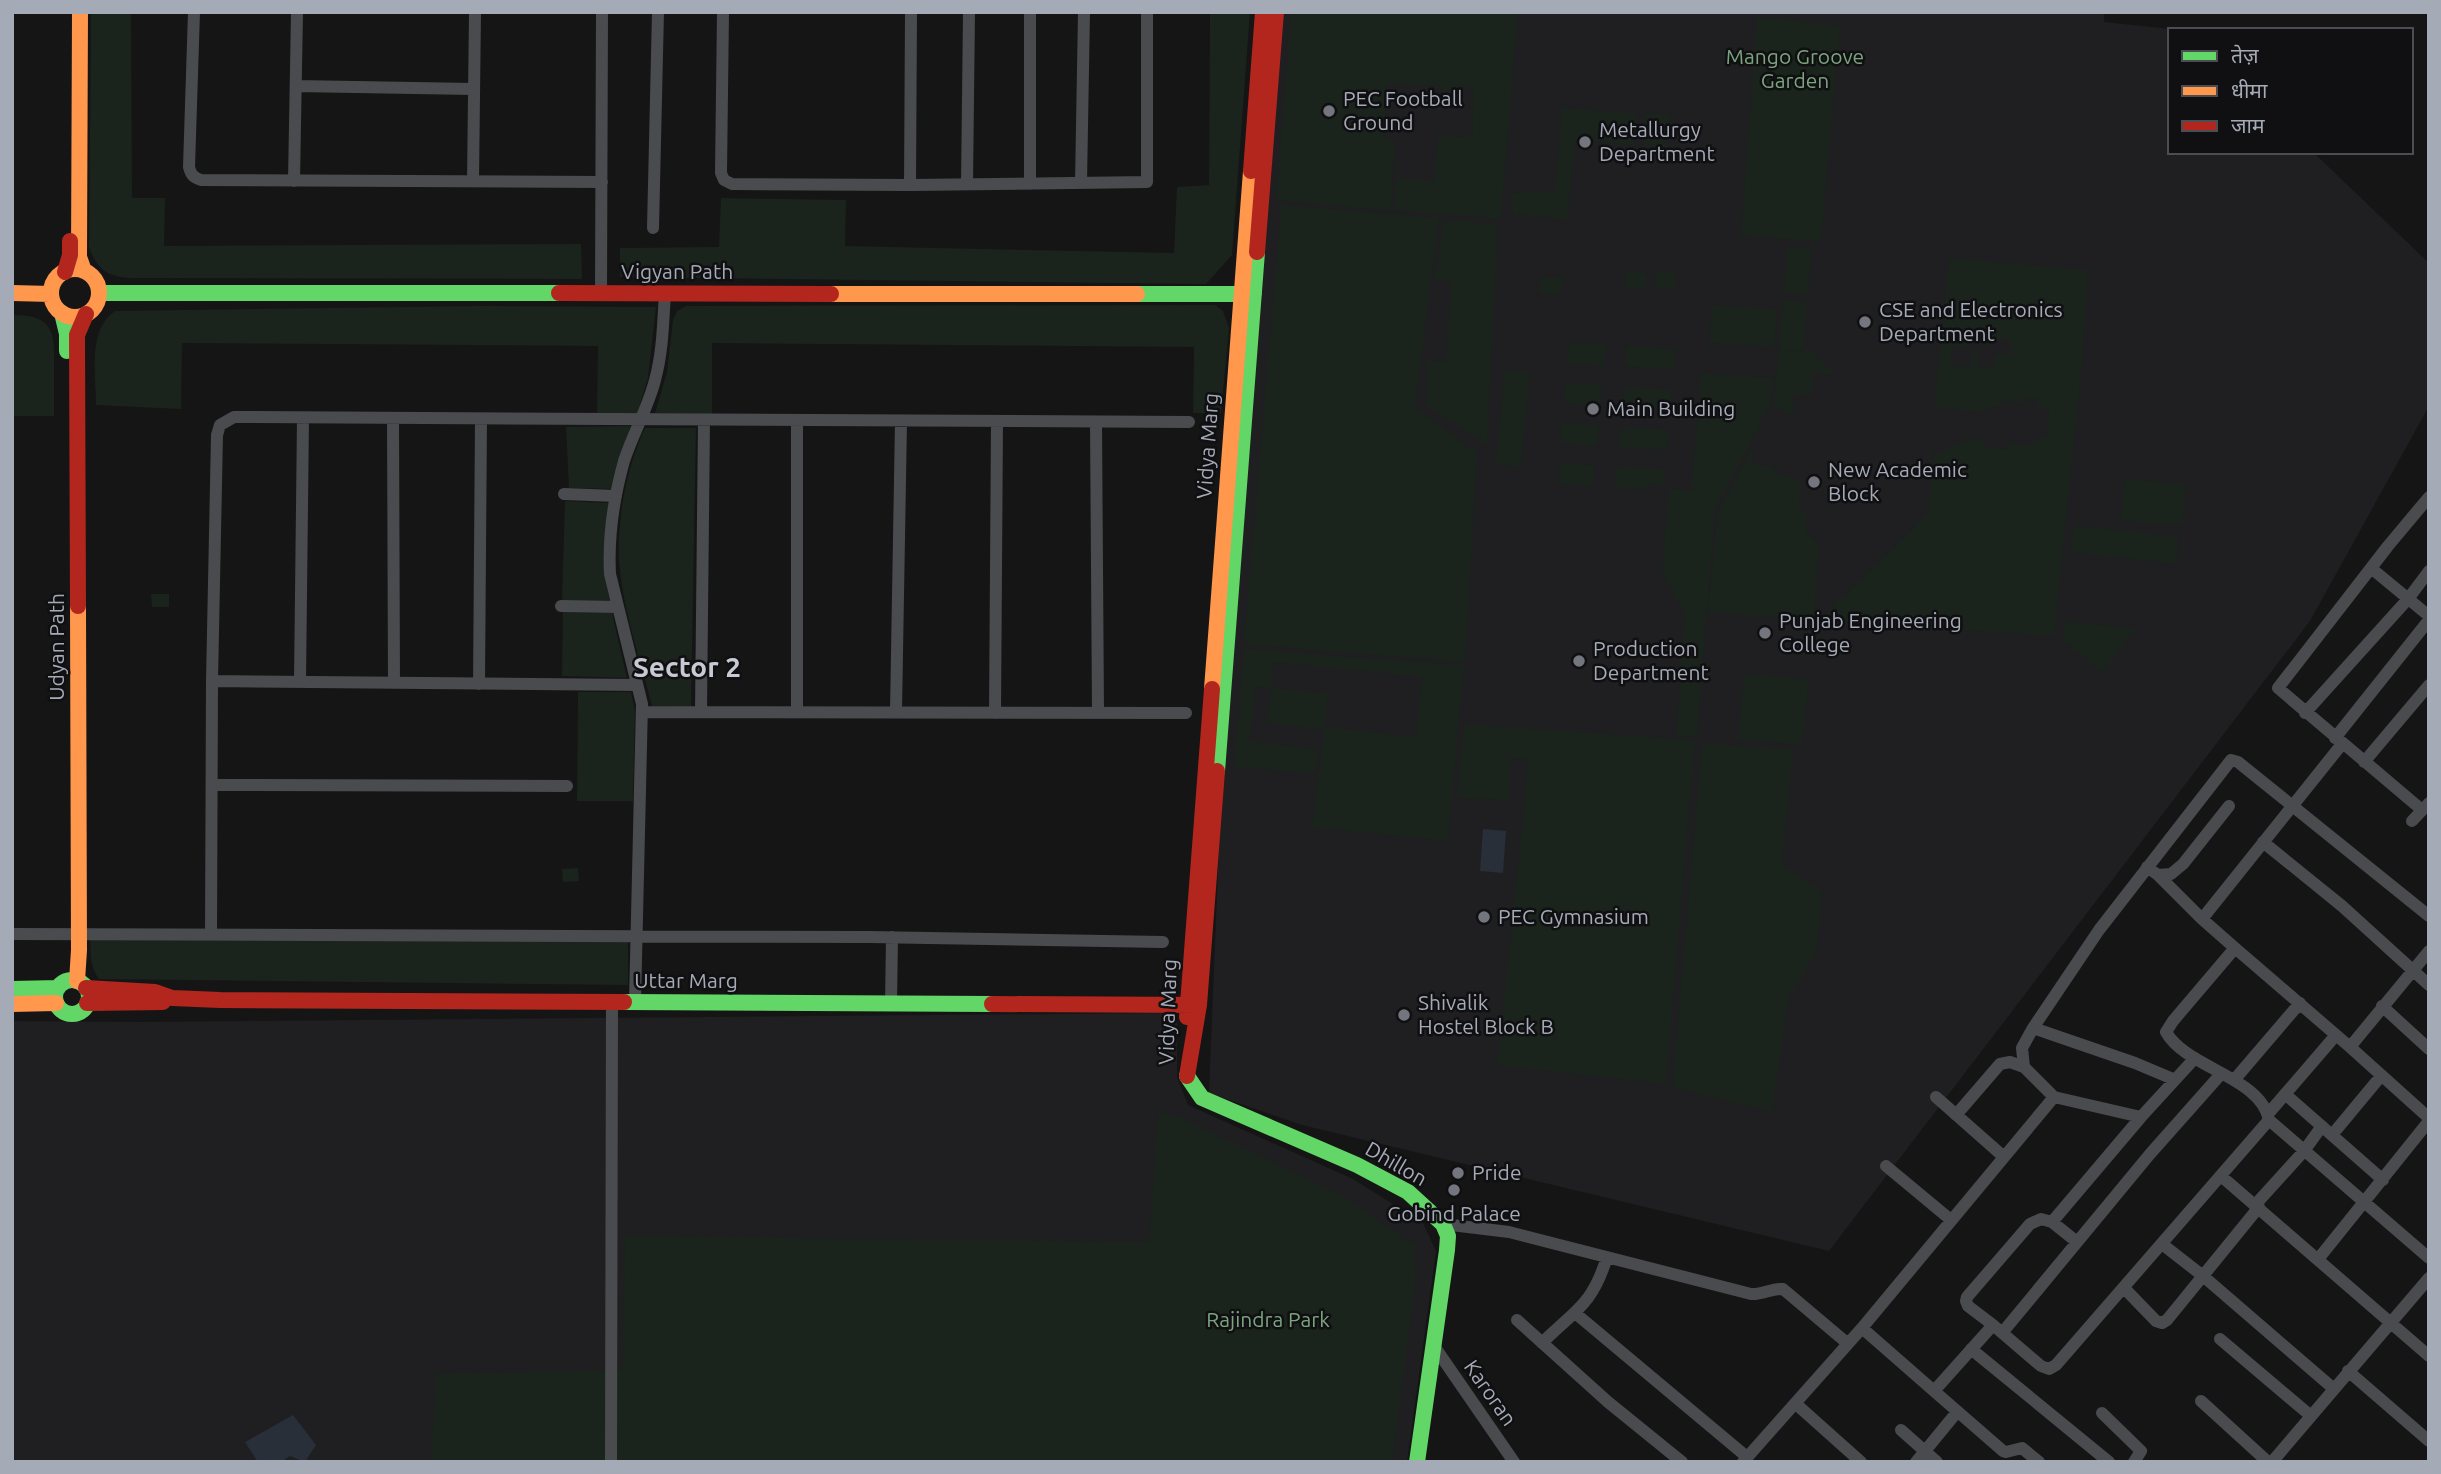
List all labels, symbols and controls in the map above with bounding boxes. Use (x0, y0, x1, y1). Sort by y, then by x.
legend (2168, 28, 2413, 154)
text: तेज़ (2231, 43, 2259, 67)
park label: Mango Groove Garden (1726, 44, 1864, 92)
text: धीमा (2231, 78, 2268, 102)
place label: PEC Football Ground (1343, 86, 1463, 134)
marker: PEC Football Ground (1321, 103, 1337, 119)
text: जाम (2231, 113, 2265, 137)
place label: Metallurgy Department (1599, 117, 1715, 165)
marker: Metallurgy Department (1577, 134, 1593, 150)
street label: Vigyan Path (621, 259, 733, 283)
place label: CSE and Electronics Department (1879, 297, 2063, 345)
marker: CSE and Electronics Department (1857, 314, 1873, 330)
street label: Vidya Marg (1191, 392, 1223, 500)
place label: Main Building (1607, 396, 1735, 420)
marker: Main Building (1585, 401, 1601, 417)
place label: New Academic Block (1828, 457, 1967, 505)
marker: New Academic Block (1806, 474, 1822, 490)
street label: Udyan Path (44, 593, 68, 701)
place label: Punjab Engineering College (1779, 608, 1962, 656)
marker: Punjab Engineering College (1757, 625, 1773, 641)
place label: Production Department (1593, 636, 1709, 684)
district label: Sector 2 (633, 651, 741, 682)
marker: Production Department (1571, 653, 1587, 669)
place label: PEC Gymnasium (1498, 904, 1649, 928)
marker: PEC Gymnasium (1476, 909, 1492, 925)
street label: Vidya Marg (1153, 959, 1181, 1065)
street label: Uttar Marg (634, 968, 738, 992)
place label: Shivalik Hostel Block B (1418, 990, 1554, 1038)
marker: Shivalik Hostel Block B (1396, 1007, 1412, 1023)
street label: Dhillon (1361, 1136, 1432, 1190)
place label: Pride (1472, 1160, 1522, 1184)
marker: Pride (1450, 1165, 1466, 1181)
marker: Gobind Palace (1446, 1182, 1462, 1198)
place label: Gobind Palace (1387, 1201, 1521, 1225)
park label: Rajindra Park (1206, 1307, 1330, 1331)
street label: Karoran (1460, 1355, 1522, 1430)

